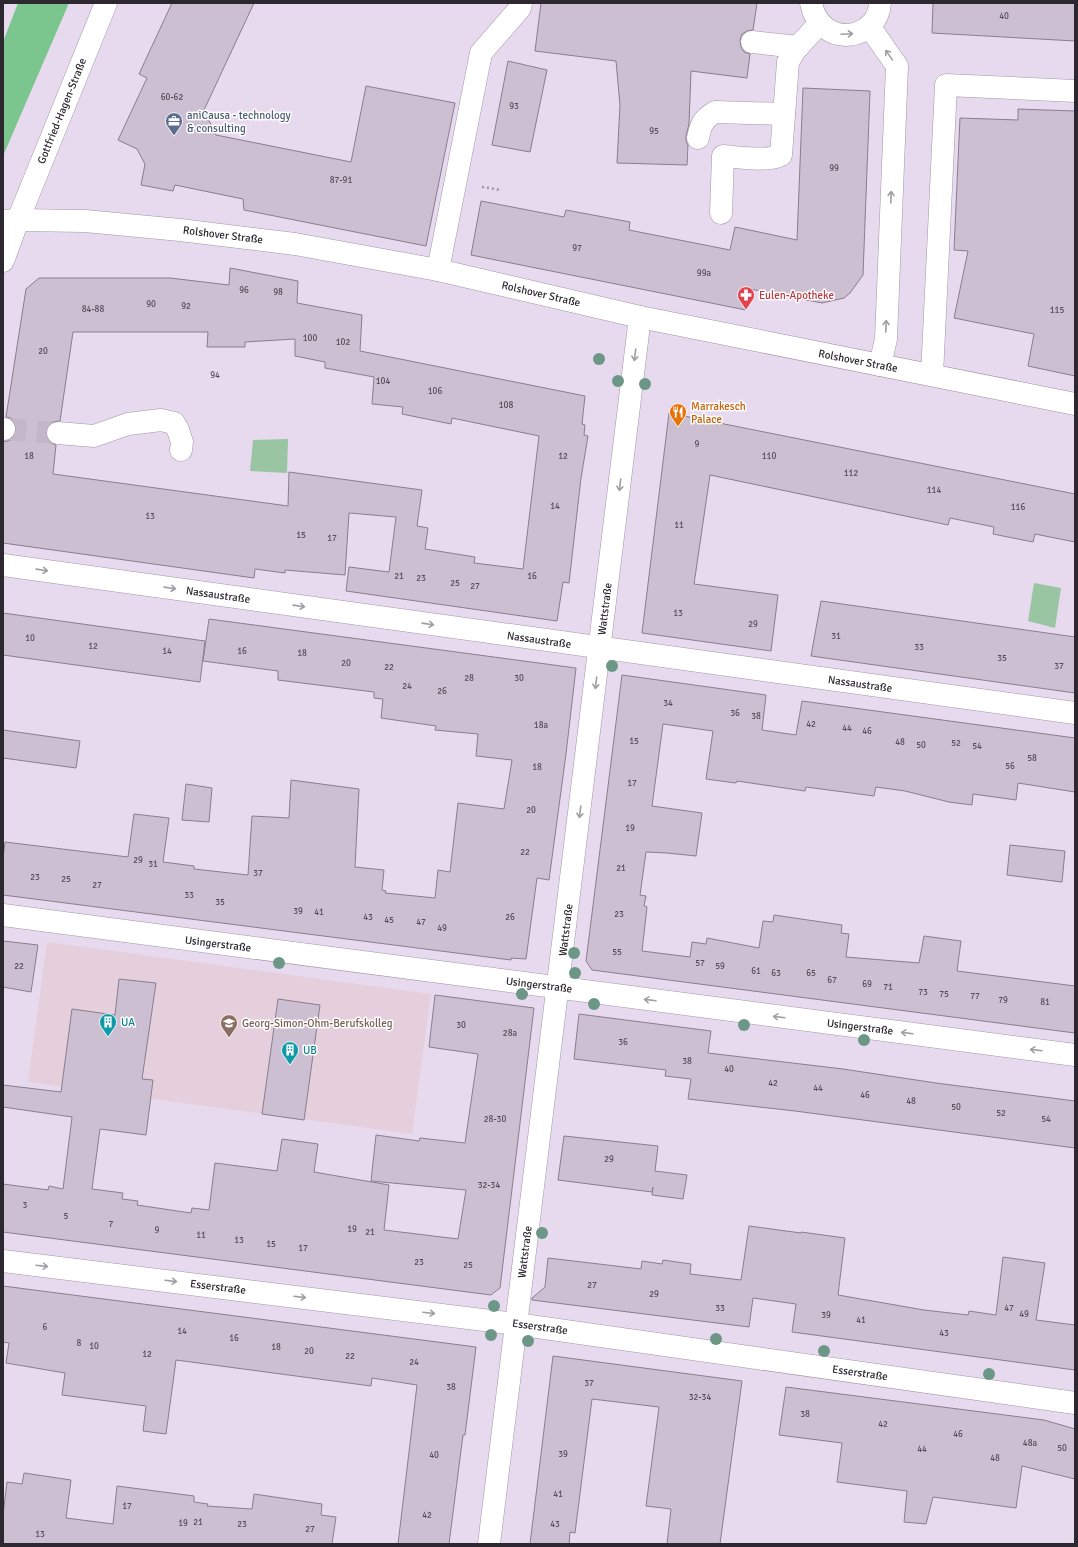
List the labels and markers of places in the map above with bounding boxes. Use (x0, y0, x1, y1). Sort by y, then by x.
place label: aniCausa - technology & consulting (187, 109, 292, 135)
office icon: aniCausa - technology & consulting (164, 111, 184, 136)
pharmacy icon: Eulen-Apotheke (736, 285, 756, 310)
place label: Eulen-Apotheke (759, 289, 834, 302)
place label: Marrakesch Palace (691, 400, 746, 426)
restaurant icon: Marrakesch Palace (668, 402, 688, 427)
building icon: UA (98, 1012, 118, 1037)
school or university icon: Georg-Simon-Ohm-Berufskolleg (219, 1013, 239, 1038)
place label: UA (121, 1016, 135, 1029)
place label: Georg-Simon-Ohm-Berufskolleg (242, 1017, 393, 1030)
building icon: UB (280, 1040, 300, 1065)
place label: UB (303, 1044, 317, 1057)

